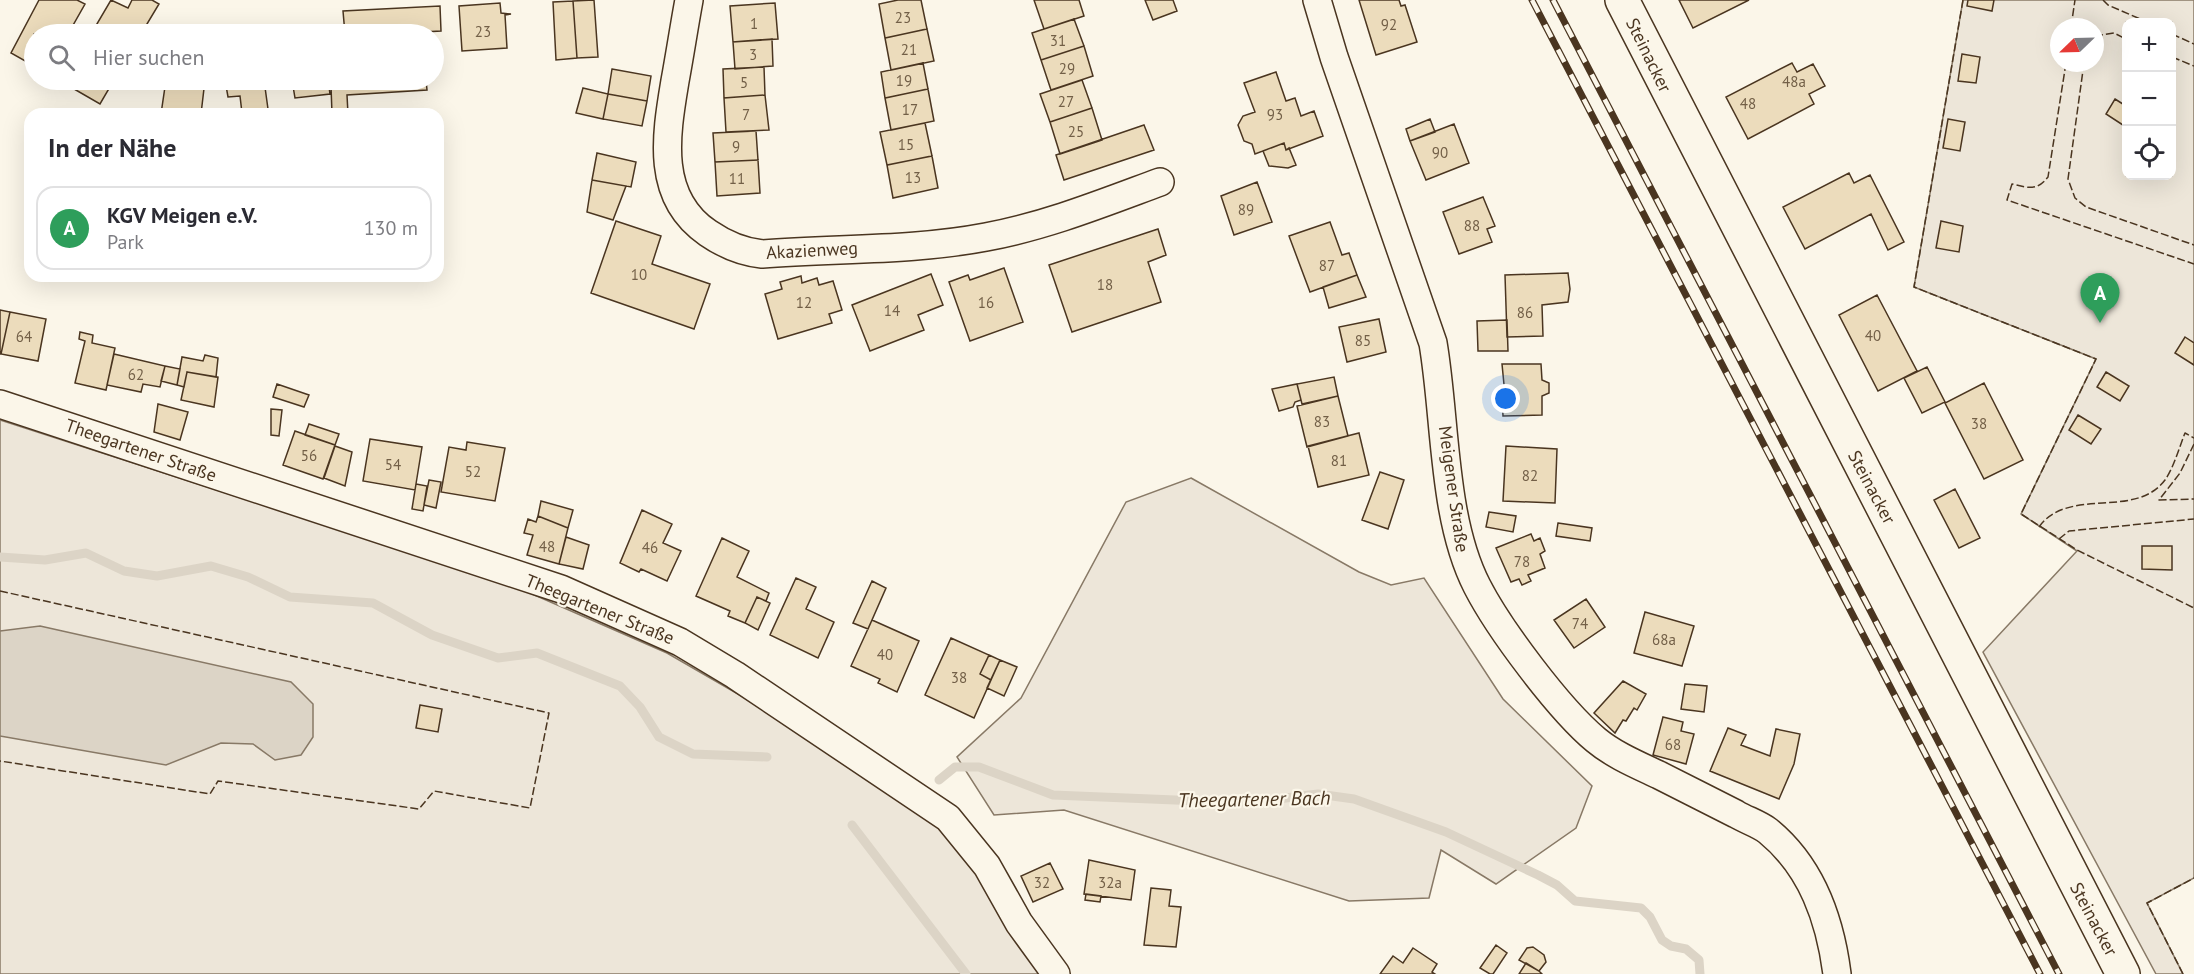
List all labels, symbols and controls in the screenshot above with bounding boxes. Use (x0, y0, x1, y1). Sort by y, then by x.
house number: 23 (895, 8, 911, 27)
house number: 1 (750, 14, 758, 33)
street label: Steinacker (1621, 14, 1677, 96)
house number: 92 (1381, 15, 1397, 34)
north arrow (2050, 18, 2104, 72)
map controls (2122, 18, 2176, 180)
button: + (2122, 18, 2176, 72)
house number: 23 (475, 22, 491, 41)
search box (24, 24, 444, 90)
house number: 31 (1050, 31, 1066, 50)
house number: 21 (901, 40, 917, 59)
icon: search (45, 41, 78, 74)
text: Hier suchen (93, 43, 205, 71)
house number: 3 (749, 45, 757, 64)
house number: 29 (1059, 59, 1075, 78)
house number: 19 (896, 71, 912, 90)
house number: 48a (1782, 72, 1806, 91)
button: − (2122, 72, 2176, 126)
house number: 5 (740, 73, 748, 92)
house number: 27 (1058, 92, 1074, 111)
house number: 48 (1740, 94, 1756, 113)
house number: 17 (902, 100, 918, 119)
house number: 7 (742, 105, 750, 124)
house number: 93 (1267, 105, 1283, 124)
house number: 25 (1068, 122, 1084, 141)
button: locate (2122, 126, 2176, 180)
text: In der Nähe (48, 131, 176, 164)
house number: 15 (898, 135, 914, 154)
house number: 9 (732, 137, 740, 156)
house number: 90 (1432, 143, 1448, 162)
house number: 13 (905, 168, 921, 187)
house number: 11 (729, 169, 745, 188)
house number: 89 (1238, 200, 1254, 219)
text: KGV Meigen e.V. (107, 201, 258, 229)
text: A (63, 215, 76, 241)
text: 130 m (364, 215, 418, 241)
house number: 88 (1464, 216, 1480, 235)
text: Park (107, 229, 144, 255)
street label: Akazienweg (766, 236, 858, 264)
house number: 87 (1319, 256, 1335, 275)
house number: 10 (631, 265, 647, 284)
pin: A (2080, 274, 2120, 323)
house number: 18 (1097, 275, 1113, 294)
house number: 12 (796, 293, 812, 312)
house number: 16 (978, 293, 994, 312)
house number: 14 (884, 301, 900, 320)
house number: 86 (1517, 303, 1533, 322)
house number: 40 (1865, 326, 1881, 345)
house number: 64 (16, 327, 32, 346)
house number: 85 (1355, 331, 1371, 350)
house number: 62 (128, 365, 144, 384)
your location (1491, 384, 1520, 413)
house number: 83 (1314, 412, 1330, 431)
street label: Theegartener Straße (62, 413, 220, 487)
house number: 38 (1971, 414, 1987, 433)
street label: Meigener Straße (1434, 424, 1474, 554)
house number: 56 (301, 446, 317, 465)
street label: Steinacker (1843, 446, 1901, 528)
house number: 81 (1331, 451, 1347, 470)
house number: 54 (385, 455, 401, 474)
house number: 52 (465, 462, 481, 481)
house number: 82 (1522, 466, 1538, 485)
house number: 48 (539, 537, 555, 556)
house number: 46 (642, 538, 658, 557)
house number: 78 (1514, 552, 1530, 571)
street label: Theegartener Straße (522, 569, 678, 649)
house number: 74 (1572, 614, 1588, 633)
house number: 68a (1652, 630, 1676, 649)
house number: 40 (877, 645, 893, 664)
house number: 38 (951, 668, 967, 687)
house number: 68 (1665, 735, 1681, 754)
water label: Theegartener Bach (1177, 785, 1331, 813)
house number: 32 (1034, 873, 1050, 892)
house number: 32a (1098, 873, 1122, 892)
street label: Steinacker (2065, 878, 2123, 960)

